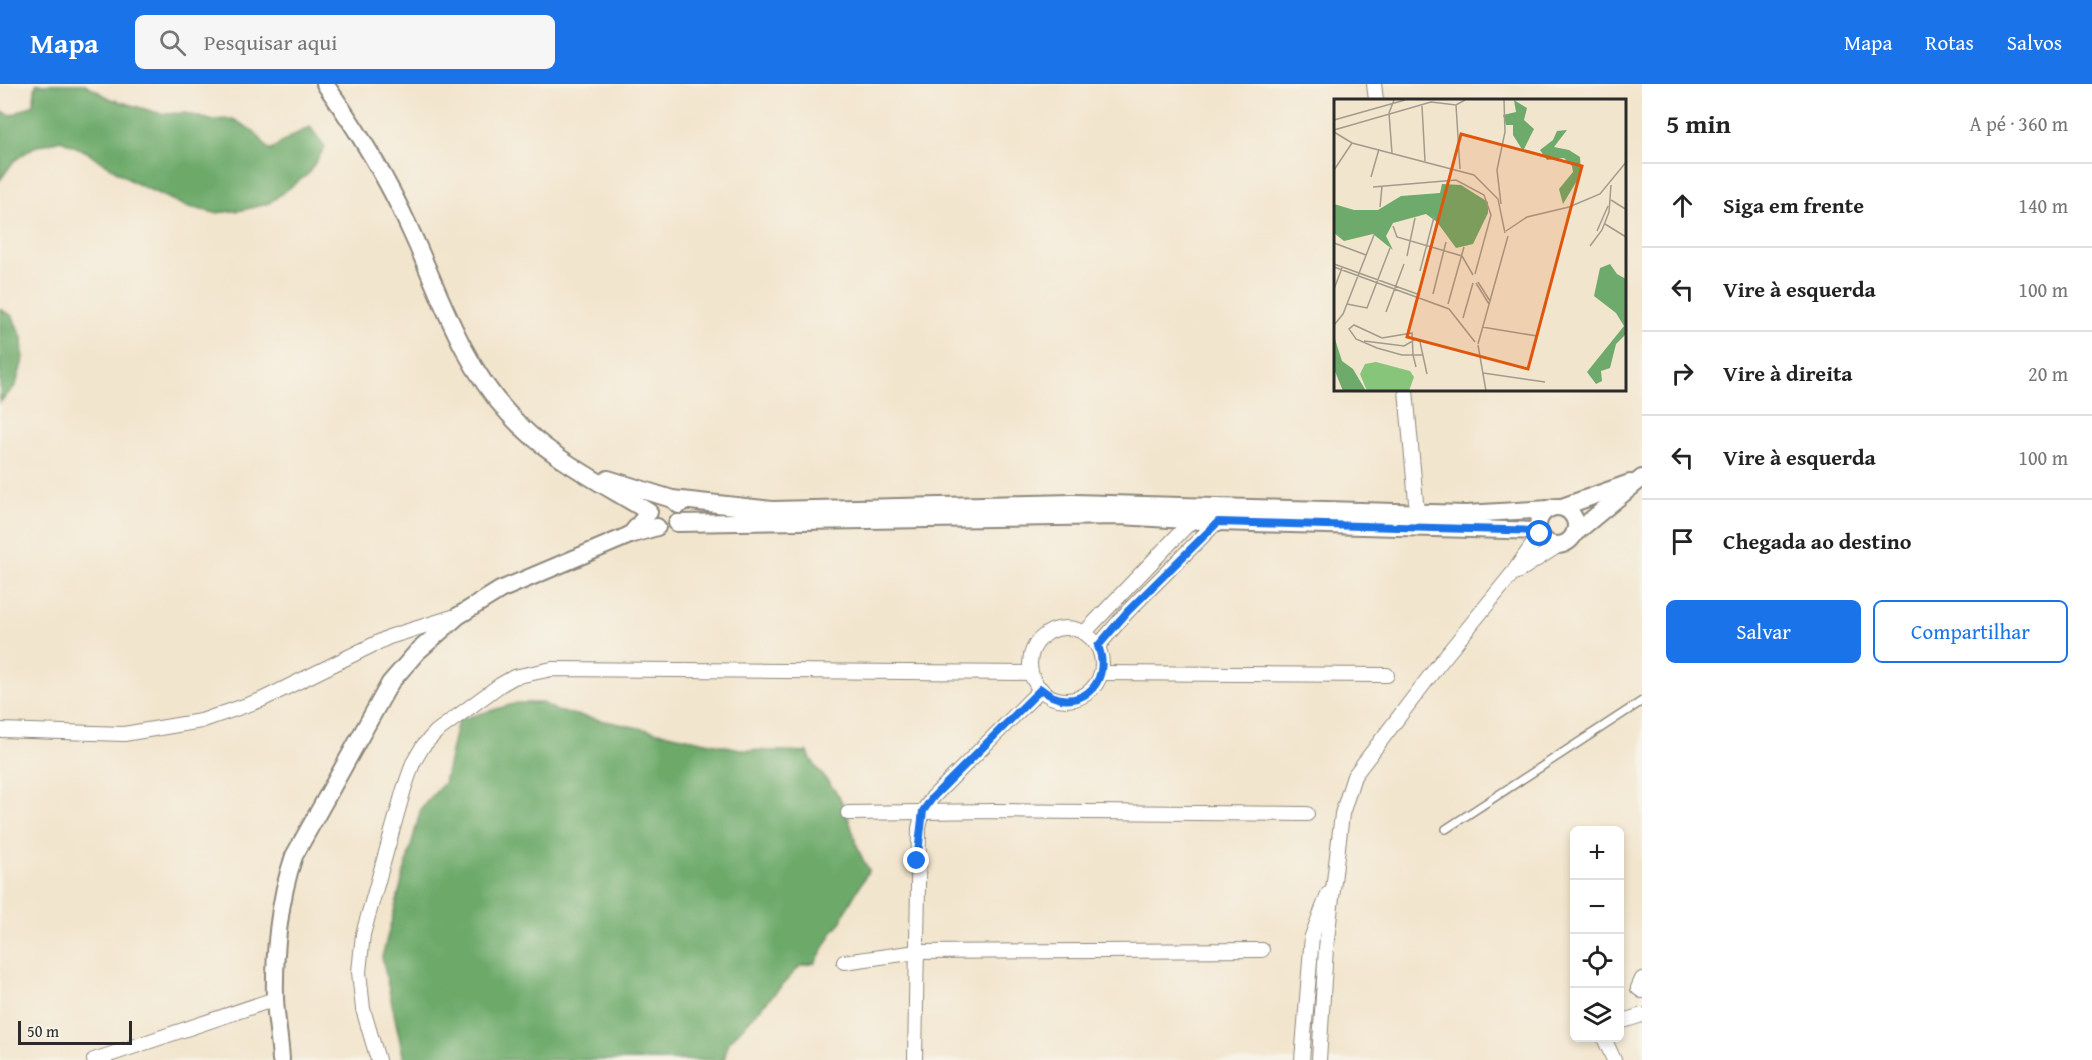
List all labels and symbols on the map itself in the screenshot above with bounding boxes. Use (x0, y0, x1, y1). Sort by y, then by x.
inset map (1334, 99, 1627, 392)
route start (1526, 520, 1552, 546)
route end (903, 847, 929, 873)
scale bar (18, 1018, 132, 1046)

